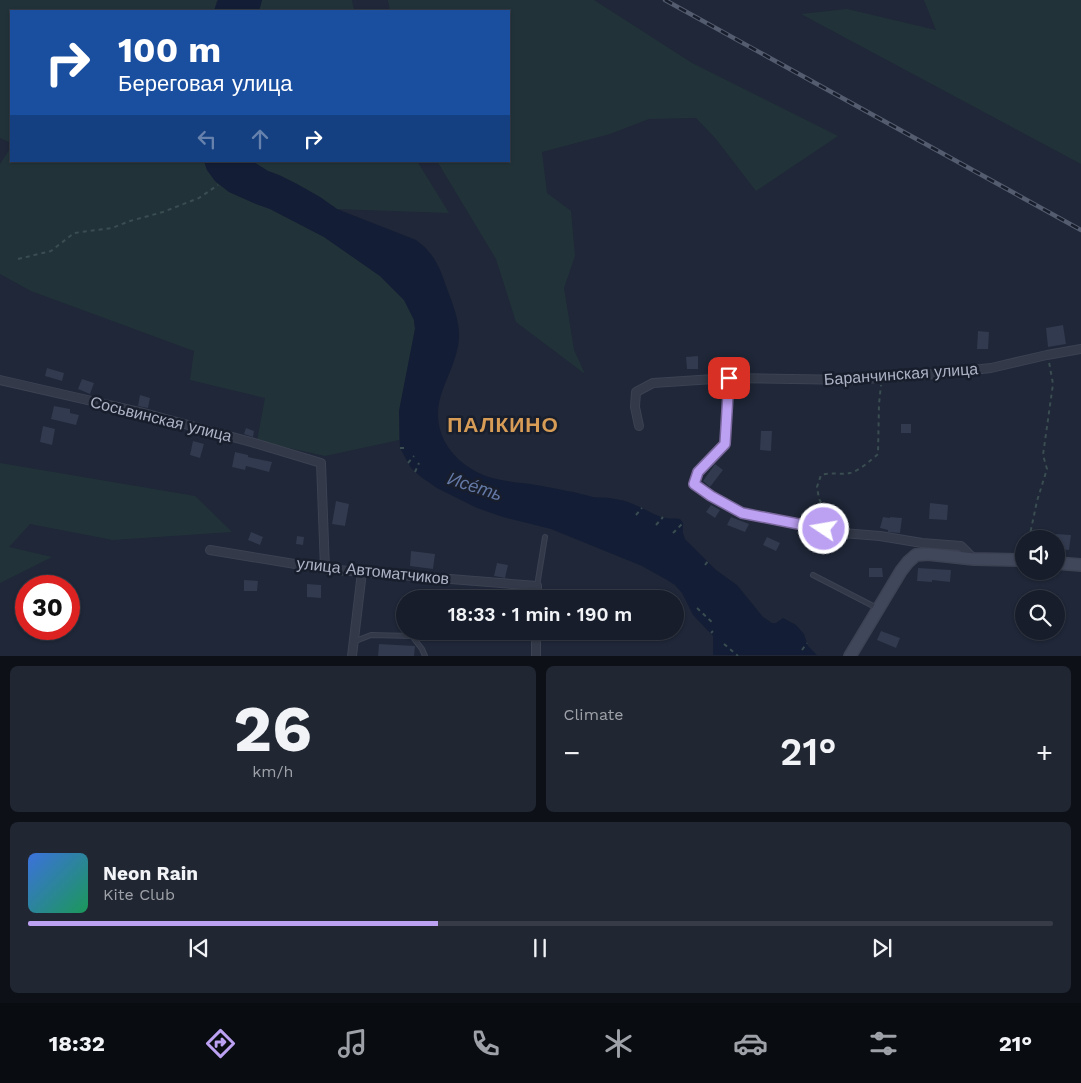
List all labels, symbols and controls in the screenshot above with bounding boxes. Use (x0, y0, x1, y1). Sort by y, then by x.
text: 100 m (118, 29, 221, 71)
icon: right (35, 30, 100, 95)
text: Береговая улица (118, 71, 293, 96)
icon: left (193, 125, 221, 153)
icon: ahead (246, 125, 274, 153)
icon: right (299, 125, 327, 153)
pin (708, 357, 750, 399)
street label: Баранчинская улица (823, 359, 979, 389)
icon: arrive (715, 364, 743, 392)
street label: Сосьвинская улица (88, 392, 234, 446)
district label: ПАЛКИНО (447, 412, 559, 437)
water label: Исе́ть (445, 467, 505, 505)
position arrow (797, 502, 849, 554)
map controls (1015, 530, 1065, 640)
button: sound (1015, 530, 1065, 580)
street label: улица Автоматчиков (296, 554, 450, 588)
speed limit sign: 30 (15, 575, 80, 640)
button: search (1015, 590, 1065, 640)
text: 18:33 · 1 min · 190 m (448, 603, 632, 626)
text: 26 (233, 691, 312, 767)
text: Climate (564, 705, 624, 724)
text: 21° (780, 730, 837, 774)
text: − (564, 736, 580, 769)
text: + (1036, 736, 1053, 769)
text: km/h (252, 762, 293, 781)
text: Neon Rain (103, 862, 198, 885)
text: Kite Club (103, 885, 175, 904)
icon: previous (185, 934, 213, 962)
icon: pause (526, 934, 554, 962)
icon: next (868, 934, 896, 962)
icon: directions (203, 1026, 238, 1061)
icon: music (335, 1026, 370, 1061)
icon: phone (468, 1026, 503, 1061)
icon: climate (601, 1026, 636, 1061)
icon: car (733, 1026, 768, 1061)
icon: filters (866, 1026, 901, 1061)
text: 18:32 (49, 1031, 105, 1056)
text: 21° (999, 1031, 1032, 1056)

